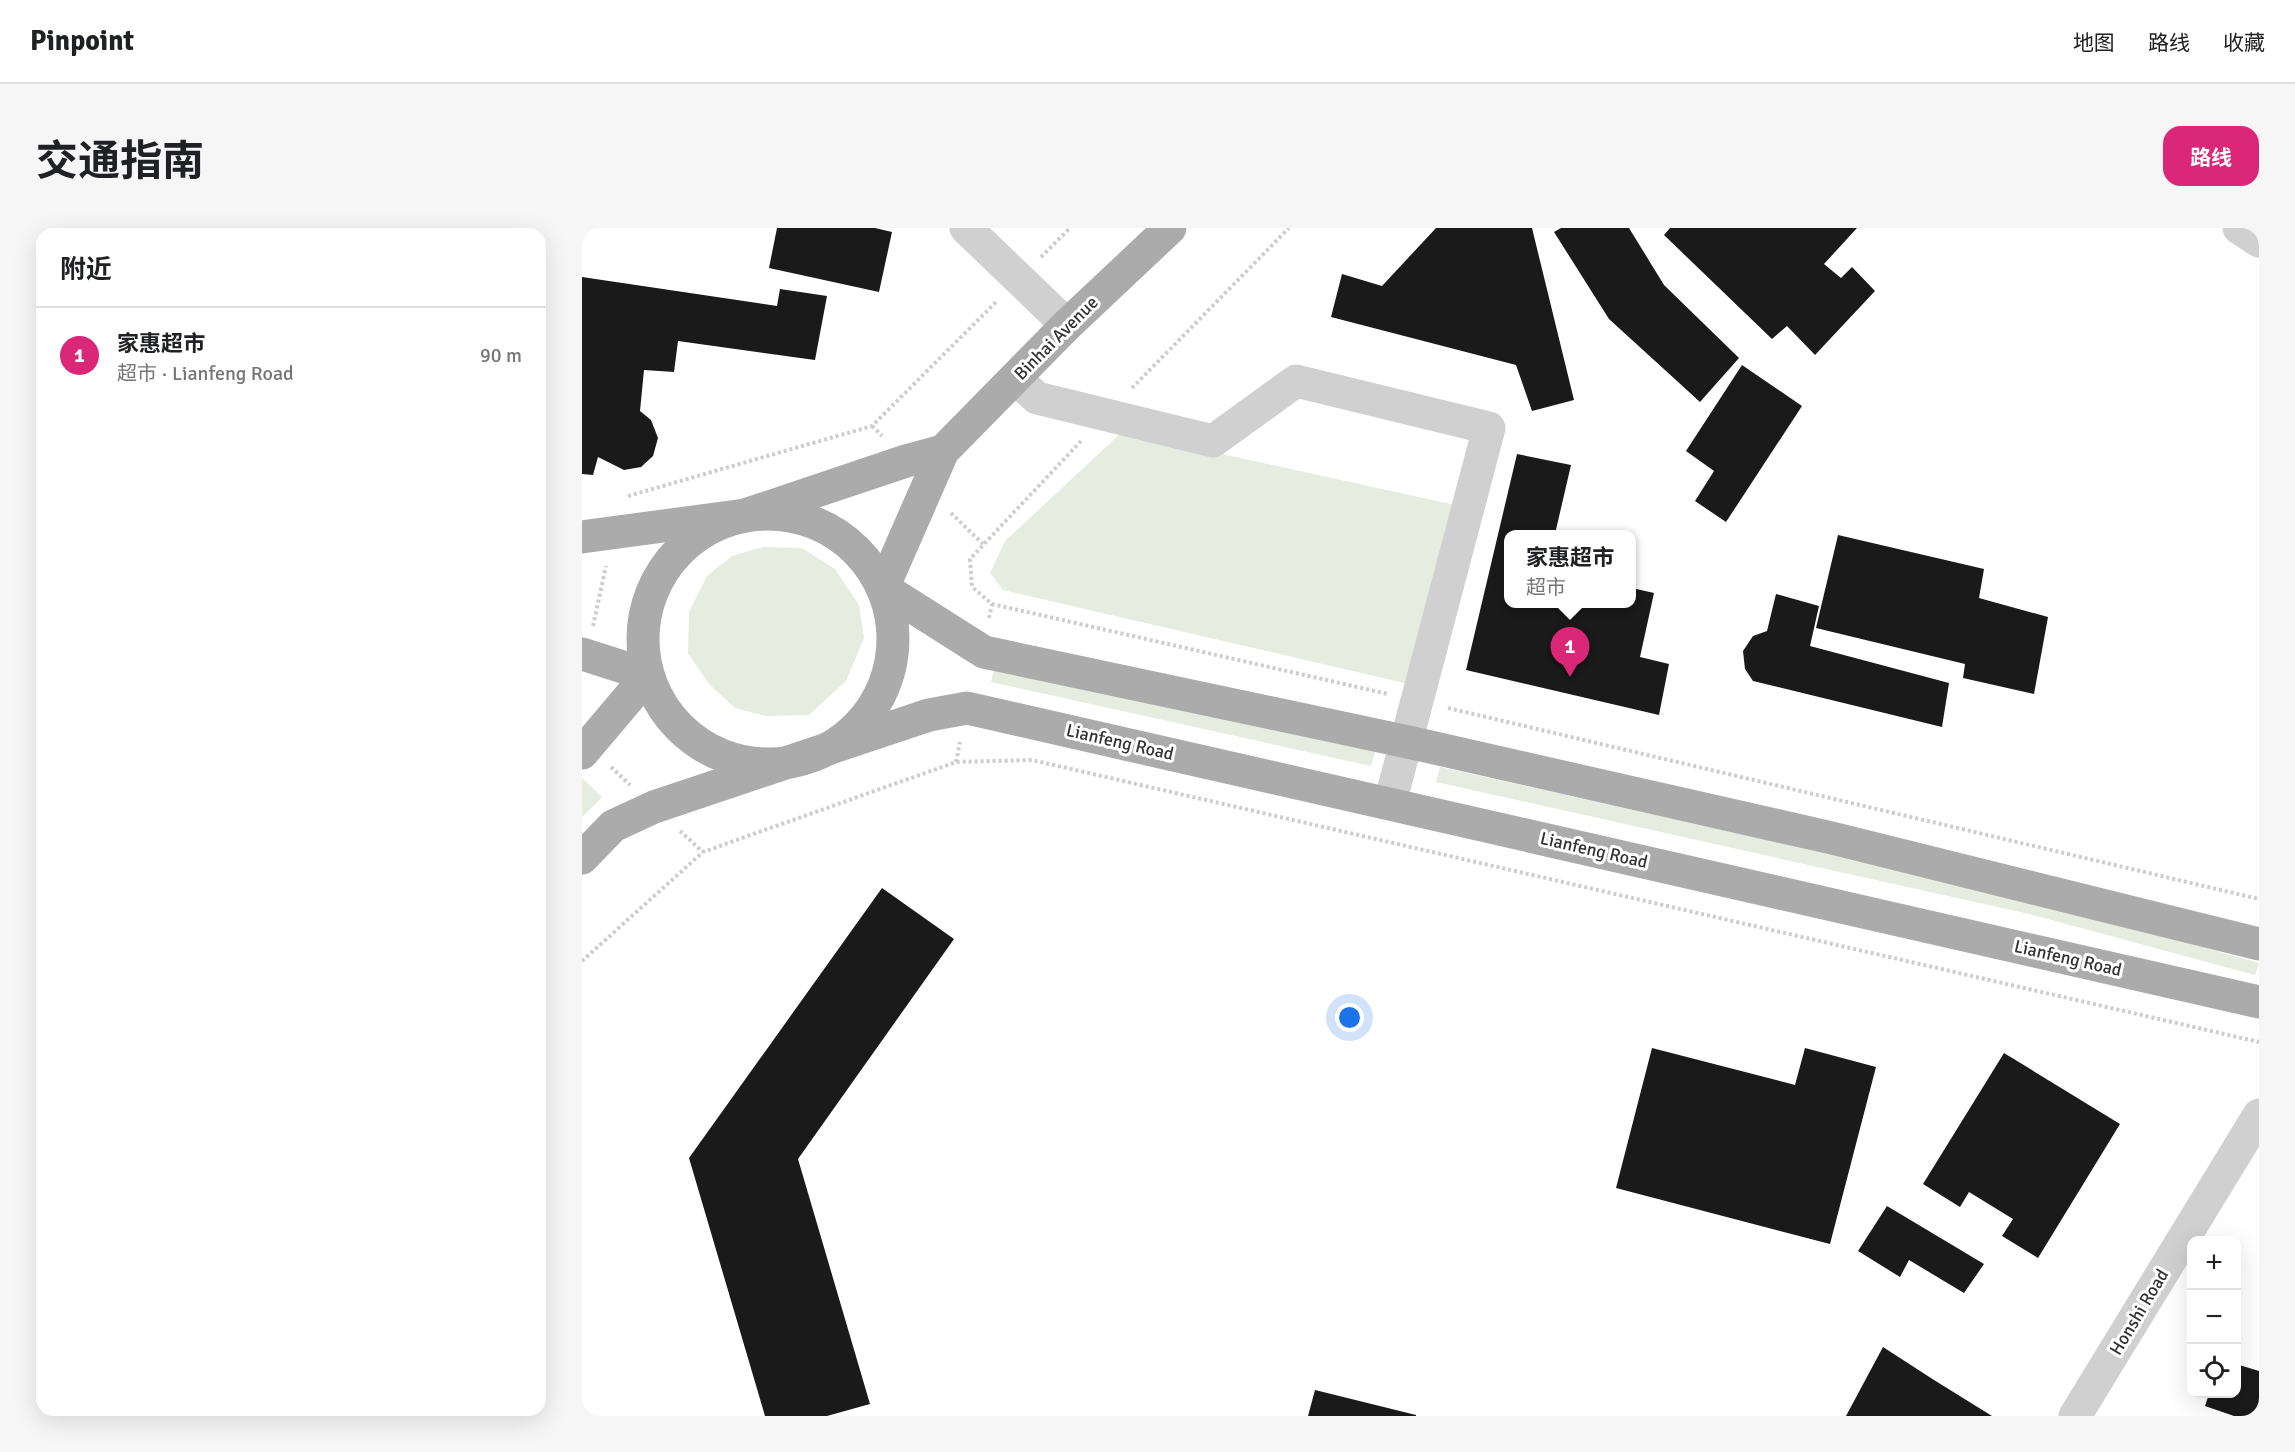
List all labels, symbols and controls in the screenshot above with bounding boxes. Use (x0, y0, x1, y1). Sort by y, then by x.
text: Pinpoint (30, 24, 134, 58)
text: 地图 (2073, 30, 2115, 56)
text: 路线 (2148, 30, 2190, 56)
text: 收藏 (2223, 30, 2265, 56)
button: 路线 (2163, 126, 2259, 186)
text: 交通指南 (36, 136, 204, 187)
text: 附近 (60, 254, 112, 286)
street label: Binhai Avenue (1009, 291, 1103, 385)
text: 家惠超市 (117, 330, 205, 357)
text: 1 (74, 343, 85, 368)
text: 90 m (480, 343, 522, 368)
text: 超市 · Lianfeng Road (117, 361, 294, 386)
popup (1504, 530, 1636, 608)
text: 家惠超市 (1526, 544, 1614, 571)
text: 超市 (1526, 575, 1566, 600)
pin: 1 (1550, 628, 1590, 677)
street label: Lianfeng Road (1064, 719, 1176, 765)
street label: Lianfeng Road (1538, 827, 1650, 873)
street label: Lianfeng Road (2012, 935, 2124, 981)
your location (1335, 1003, 1364, 1032)
map controls (2187, 1236, 2241, 1398)
button: + (2187, 1236, 2241, 1290)
street label: Honshi Road (2105, 1265, 2173, 1359)
button: − (2187, 1290, 2241, 1344)
button: locate (2187, 1344, 2241, 1398)

